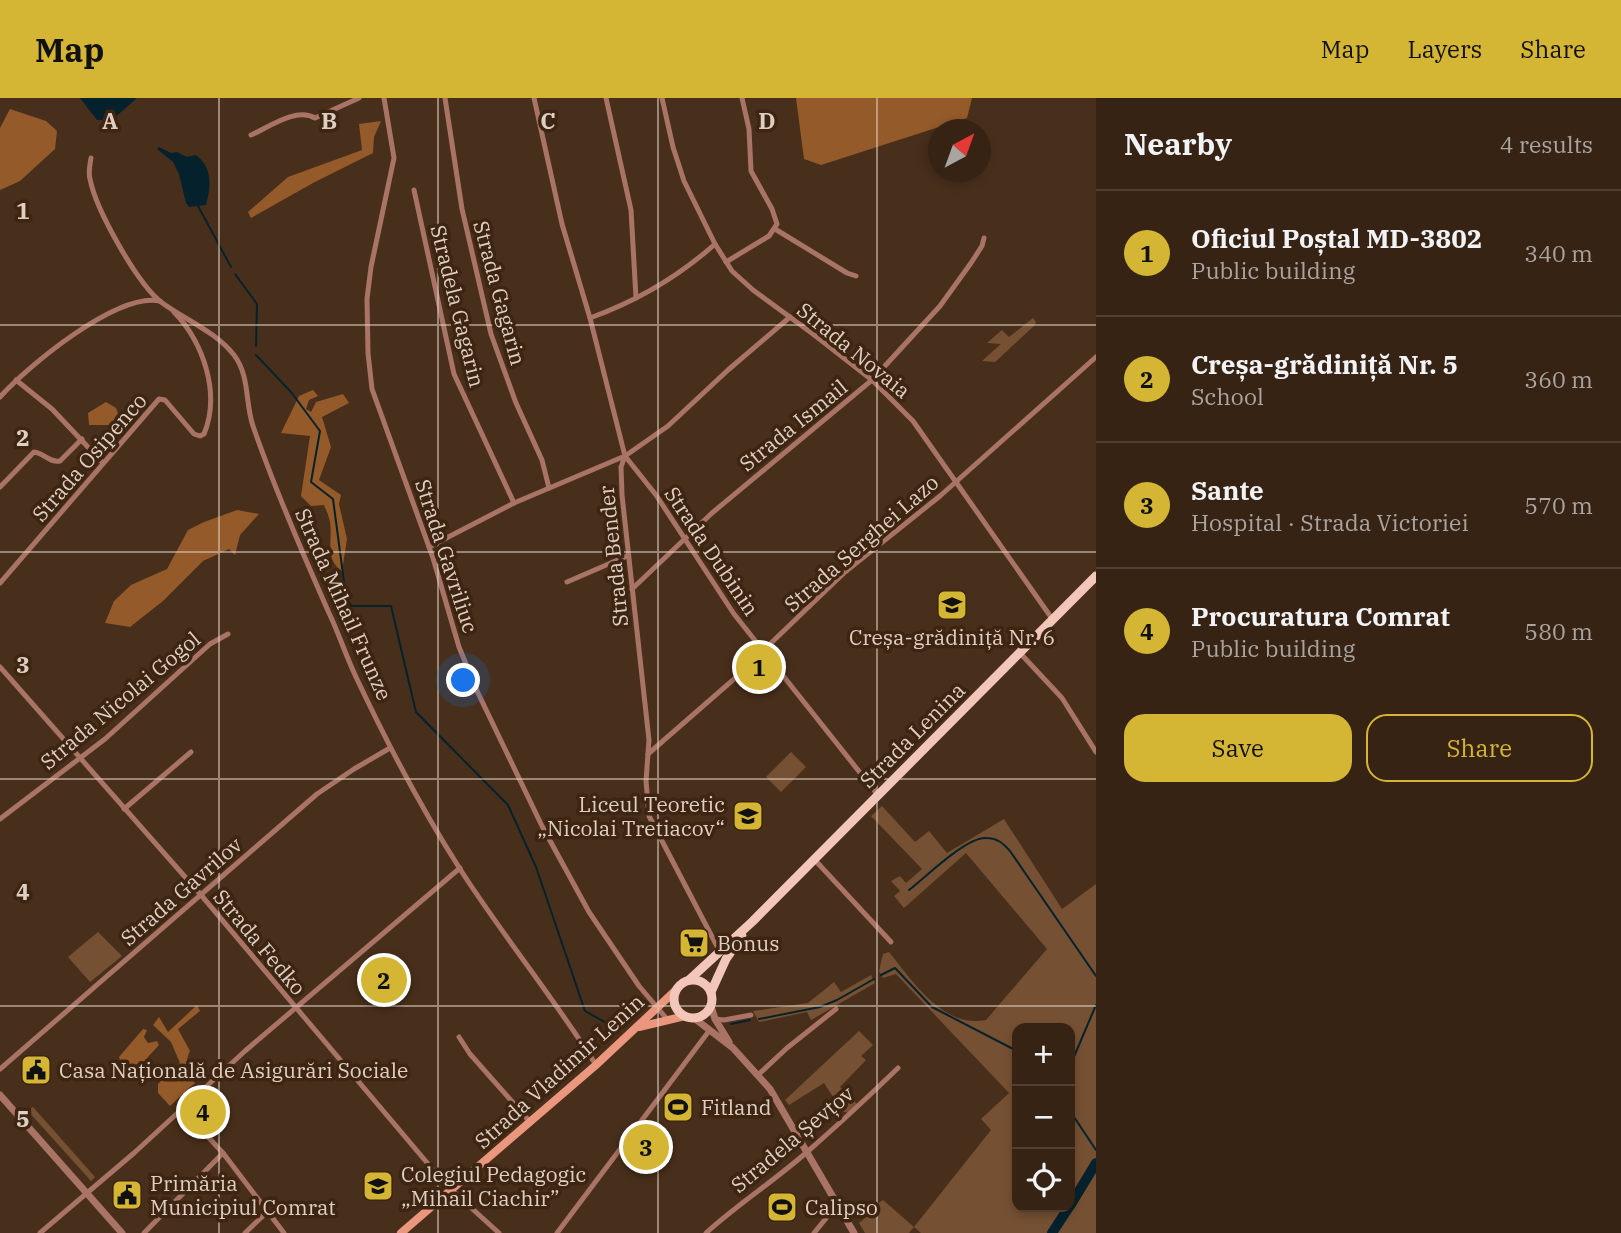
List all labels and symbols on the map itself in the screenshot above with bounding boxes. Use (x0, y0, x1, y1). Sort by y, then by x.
text: A (102, 105, 118, 135)
text: B (321, 105, 337, 135)
text: C (540, 105, 556, 135)
text: D (758, 105, 776, 135)
north arrow (928, 119, 991, 182)
text: 1 (16, 195, 30, 225)
street label: Strada Gagarin (467, 218, 533, 368)
street label: Stradela Gagarin (424, 222, 492, 390)
street label: Strada Novaia (792, 296, 916, 404)
street label: Strada Ismail (733, 373, 853, 477)
street label: Strada Osipenco (25, 387, 153, 527)
text: 2 (16, 422, 30, 452)
street label: Strada Serghei Lazo (778, 468, 944, 618)
street label: Strada Gavriliuc (409, 476, 485, 636)
street label: Strada Dubinin (658, 481, 766, 621)
street label: Strada Bender (592, 483, 634, 628)
street label: Strada Mihail Frunze (289, 504, 399, 704)
school or university icon: Creșa-grădiniță Nr. 6 (935, 588, 969, 622)
place label: Creșa-grădiniță Nr. 6 (849, 623, 1055, 651)
street label: Strada Nicolai Gogol (34, 625, 206, 775)
pin: 1 (736, 641, 782, 693)
text: 3 (16, 649, 30, 679)
your location (446, 663, 480, 697)
street label: Strada Lenina (853, 676, 971, 794)
place label: Liceul Teoretic „Nicolai Tretiacov“ (537, 790, 725, 842)
school or university icon: Liceul Teoretic „Nicolai Tretiacov“ (731, 799, 765, 833)
street label: Strada Gavrilov (114, 830, 248, 952)
text: 4 (16, 876, 30, 906)
street label: Strada Fedko (208, 883, 312, 1001)
supermarket icon: Bonus (677, 926, 711, 960)
place label: Bonus (717, 929, 780, 957)
pin: 2 (361, 954, 407, 1006)
street label: Strada Vladimir Lenin (468, 987, 650, 1155)
public building icon: Casa Națională de Asigurări Sociale (19, 1053, 53, 1087)
place label: Casa Națională de Asigurări Sociale (59, 1056, 408, 1084)
street label: Stradela Șevțov (725, 1079, 860, 1199)
pin: 4 (180, 1086, 226, 1138)
sports icon: Fitland (661, 1090, 695, 1124)
place label: Fitland (701, 1093, 772, 1121)
text: 5 (16, 1103, 30, 1133)
pin: 3 (623, 1121, 669, 1173)
place label: Colegiul Pedagogic „Mihail Ciachir” (401, 1160, 586, 1212)
place label: Primăria Municipiul Comrat (150, 1169, 336, 1221)
school or university icon: Colegiul Pedagogic „Mihail Ciachir” (361, 1169, 395, 1203)
public building icon: Primăria Municipiul Comrat (110, 1178, 144, 1212)
sports icon: Calipso (765, 1190, 799, 1224)
place label: Calipso (805, 1193, 878, 1221)

